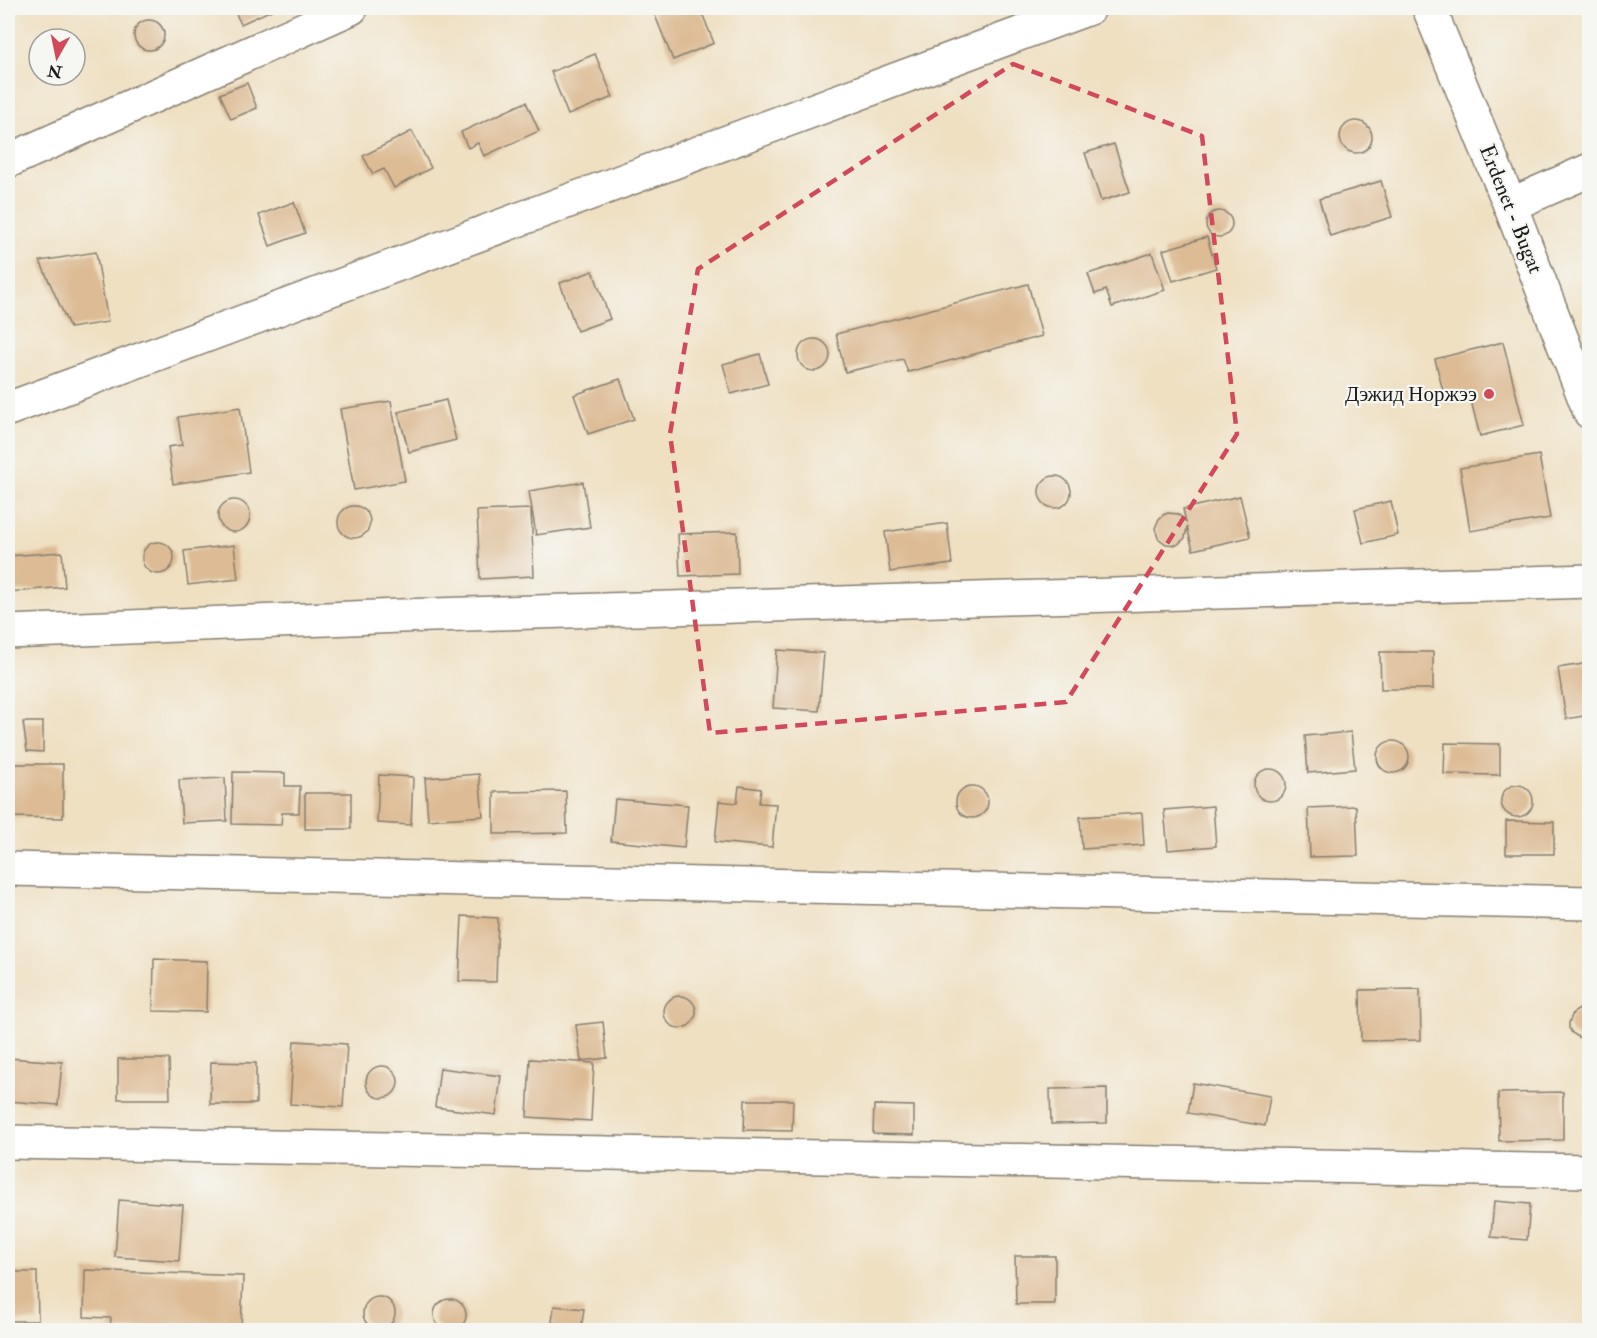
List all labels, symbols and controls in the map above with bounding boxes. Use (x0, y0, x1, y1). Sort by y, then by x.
north arrow (27, 27, 87, 87)
text: N (46, 60, 64, 82)
street label: Erdenet - Bugat (1473, 141, 1549, 278)
place label: Дэжид Норжээ (1345, 381, 1477, 408)
marker: Дэжид Норжээ (1482, 387, 1496, 401)

